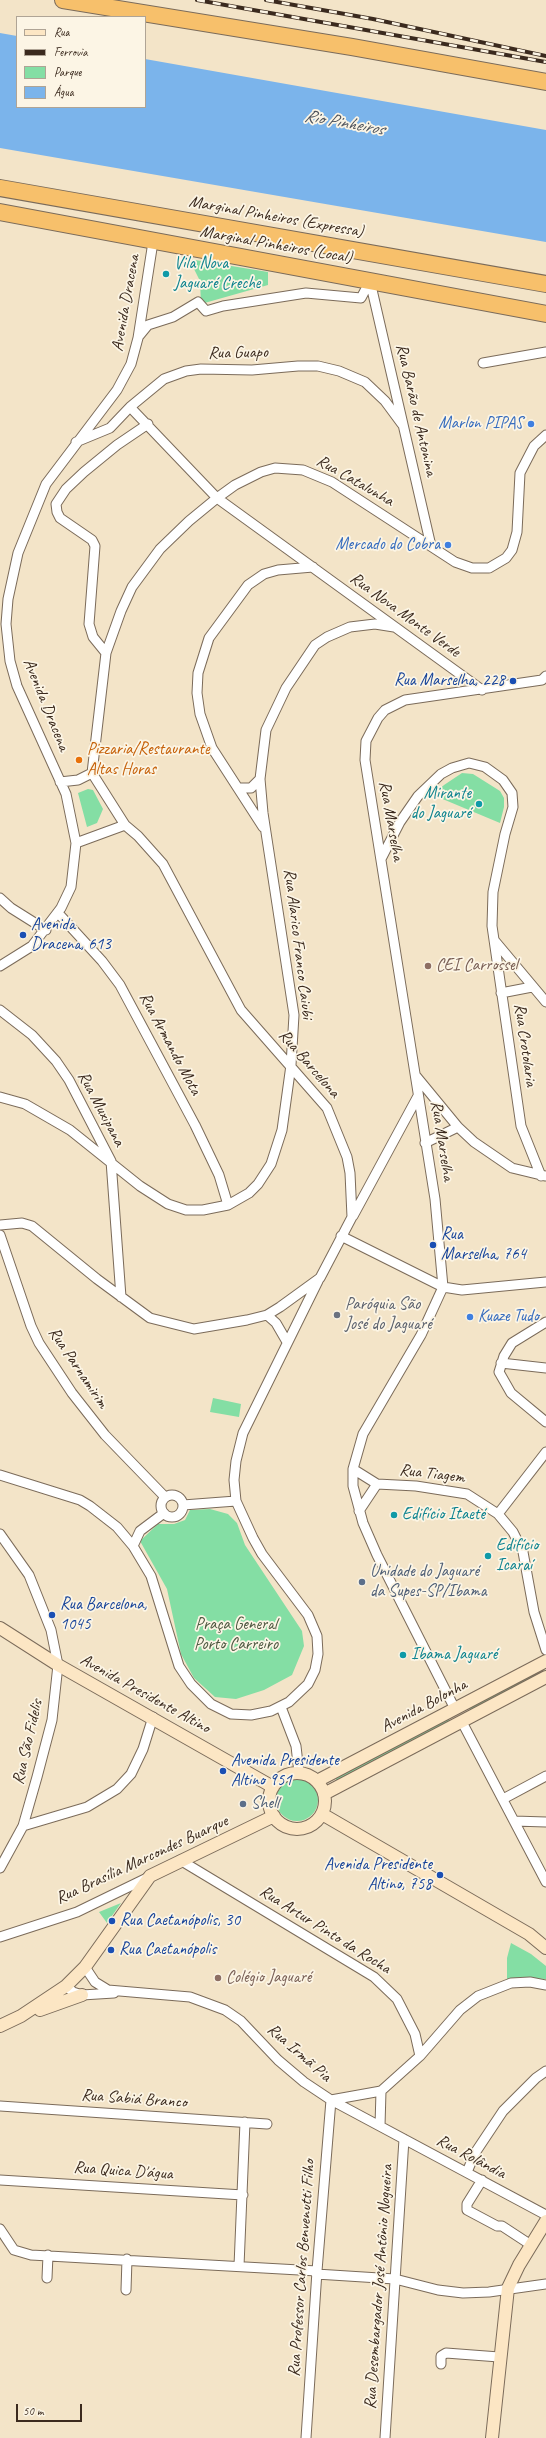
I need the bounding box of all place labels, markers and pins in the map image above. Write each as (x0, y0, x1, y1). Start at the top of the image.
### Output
place label: Vila Nova Jaguaré Creche (174, 254, 260, 294)
marker: Vila Nova Jaguaré Creche (161, 269, 171, 279)
place label: Marlon PIPAS (438, 414, 523, 434)
marker: Marlon PIPAS (526, 419, 536, 429)
place label: Mercado do Cobra (335, 535, 440, 555)
marker: Mercado do Cobra (443, 540, 453, 550)
place label: Rua Marselha, 228 (394, 671, 505, 691)
marker: Rua Marselha, 228 (508, 676, 518, 686)
place label: Pizzaria/Restaurante Altas Horas (87, 740, 209, 780)
marker: Pizzaria/Restaurante Altas Horas (74, 755, 84, 765)
place label: Mirante do Jaguaré (411, 784, 471, 824)
marker: Mirante do Jaguaré (474, 799, 484, 809)
place label: Avenida Dracena, 613 (31, 915, 111, 955)
marker: Avenida Dracena, 613 (18, 930, 28, 940)
place label: CEI Carrossel (436, 956, 517, 976)
marker: CEI Carrossel (423, 961, 433, 971)
place label: Rua Marselha, 764 (441, 1225, 526, 1265)
marker: Rua Marselha, 764 (428, 1240, 438, 1250)
place label: Paróquia São José do Jaguaré (345, 1295, 432, 1335)
place label: Kuaze Tudo (478, 1307, 539, 1327)
marker: Paróquia São José do Jaguaré (332, 1310, 342, 1320)
marker: Kuaze Tudo (465, 1312, 475, 1322)
place label: Edifício Itaeté (402, 1505, 485, 1525)
marker: Edifício Itaeté (389, 1510, 399, 1520)
place label: Edifício Icaraí (496, 1536, 538, 1576)
marker: Edifício Icaraí (483, 1551, 493, 1561)
place label: Unidade do Jaguaré da Supes-SP/Ibama (370, 1562, 486, 1602)
marker: Unidade do Jaguaré da Supes-SP/Ibama (357, 1577, 367, 1587)
place label: Rua Barcelona, 1045 (60, 1595, 147, 1635)
marker: Rua Barcelona, 1045 (47, 1610, 57, 1620)
place label: Ibama Jaguaré (411, 1645, 497, 1665)
marker: Ibama Jaguaré (398, 1650, 408, 1660)
place label: Avenida Presidente Altino 951 (231, 1751, 339, 1791)
marker: Avenida Presidente Altino 951 (218, 1766, 228, 1776)
place label: Shell (251, 1794, 279, 1814)
marker: Shell (238, 1799, 248, 1809)
place label: Avenida Presidente Altino, 758 (324, 1855, 432, 1895)
marker: Avenida Presidente Altino, 758 (435, 1870, 445, 1880)
place label: Rua Caetanópolis, 30 (120, 1911, 240, 1931)
marker: Rua Caetanópolis, 30 (107, 1916, 117, 1926)
place label: Rua Caetanópolis (119, 1940, 216, 1960)
marker: Rua Caetanópolis (106, 1945, 116, 1955)
place label: Colégio Jaguaré (226, 1968, 311, 1988)
marker: Colégio Jaguaré (213, 1973, 223, 1983)

